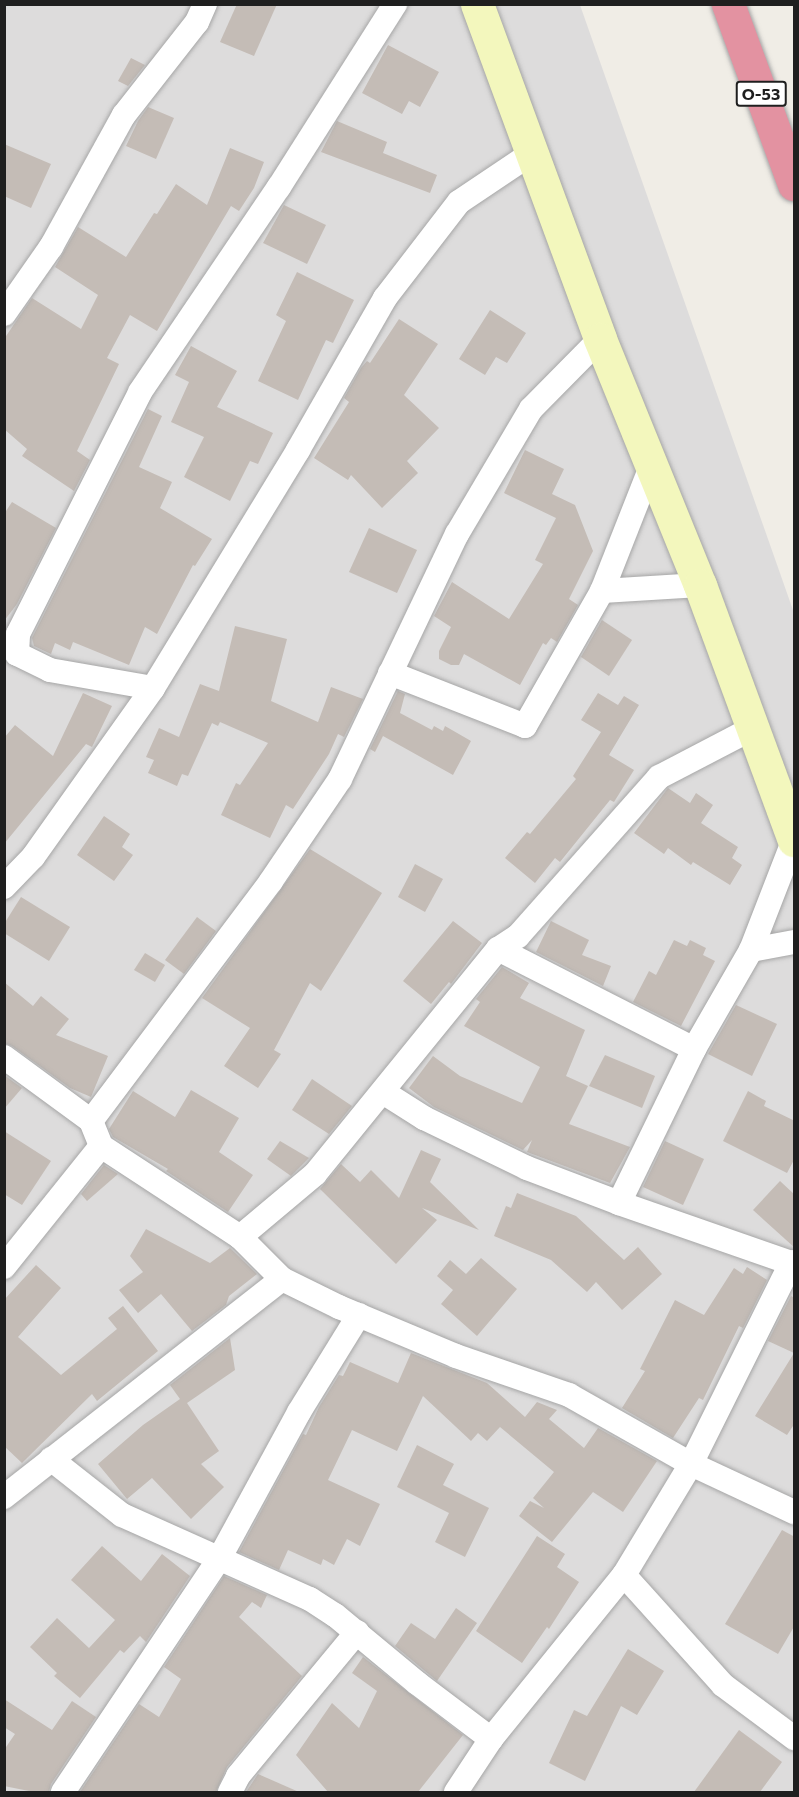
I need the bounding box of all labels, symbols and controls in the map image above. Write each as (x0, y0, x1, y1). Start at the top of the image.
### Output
road number: O-53 (736, 81, 786, 107)

